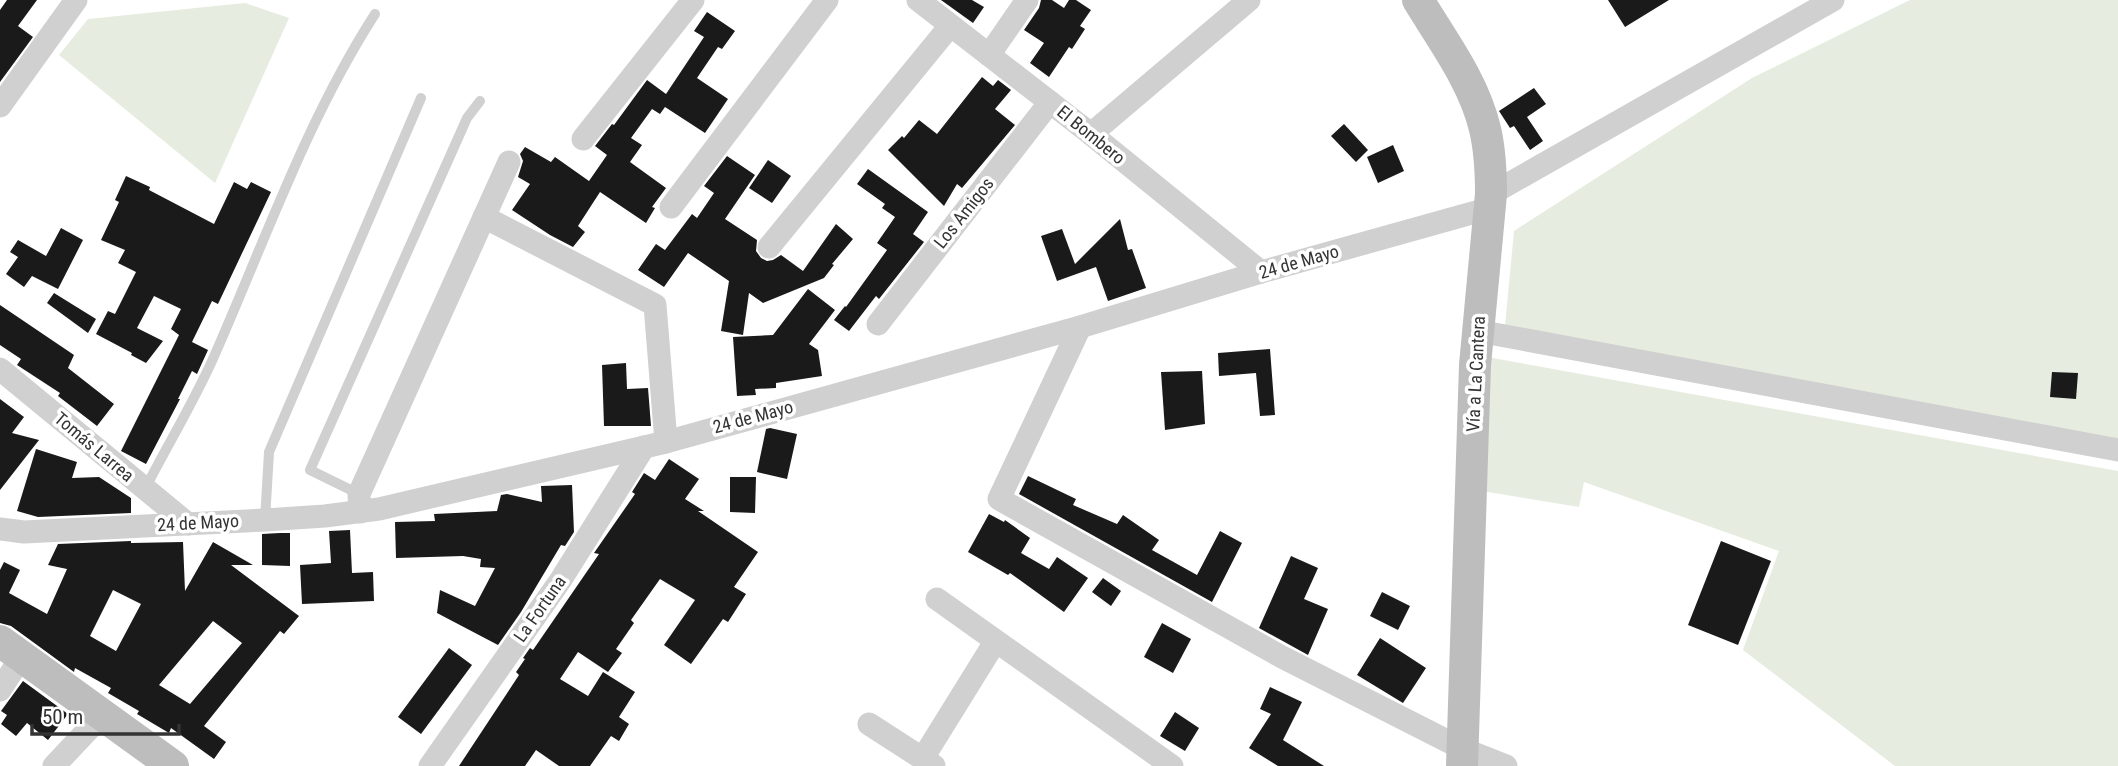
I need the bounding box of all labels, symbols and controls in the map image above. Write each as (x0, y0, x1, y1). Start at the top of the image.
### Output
street label: El Bombero (1053, 101, 1130, 168)
street label: Los Amigos (929, 173, 998, 252)
street label: 24 de Mayo (1257, 240, 1341, 283)
street label: Vía a La Cantera (1462, 315, 1489, 433)
street label: 24 de Mayo (711, 396, 795, 437)
street label: Tomás Larrea (50, 407, 138, 486)
street label: 24 de Mayo (157, 510, 239, 535)
street label: La Fortuna (509, 572, 570, 646)
scale bar (32, 692, 178, 736)
text: 50 m (42, 705, 83, 729)

